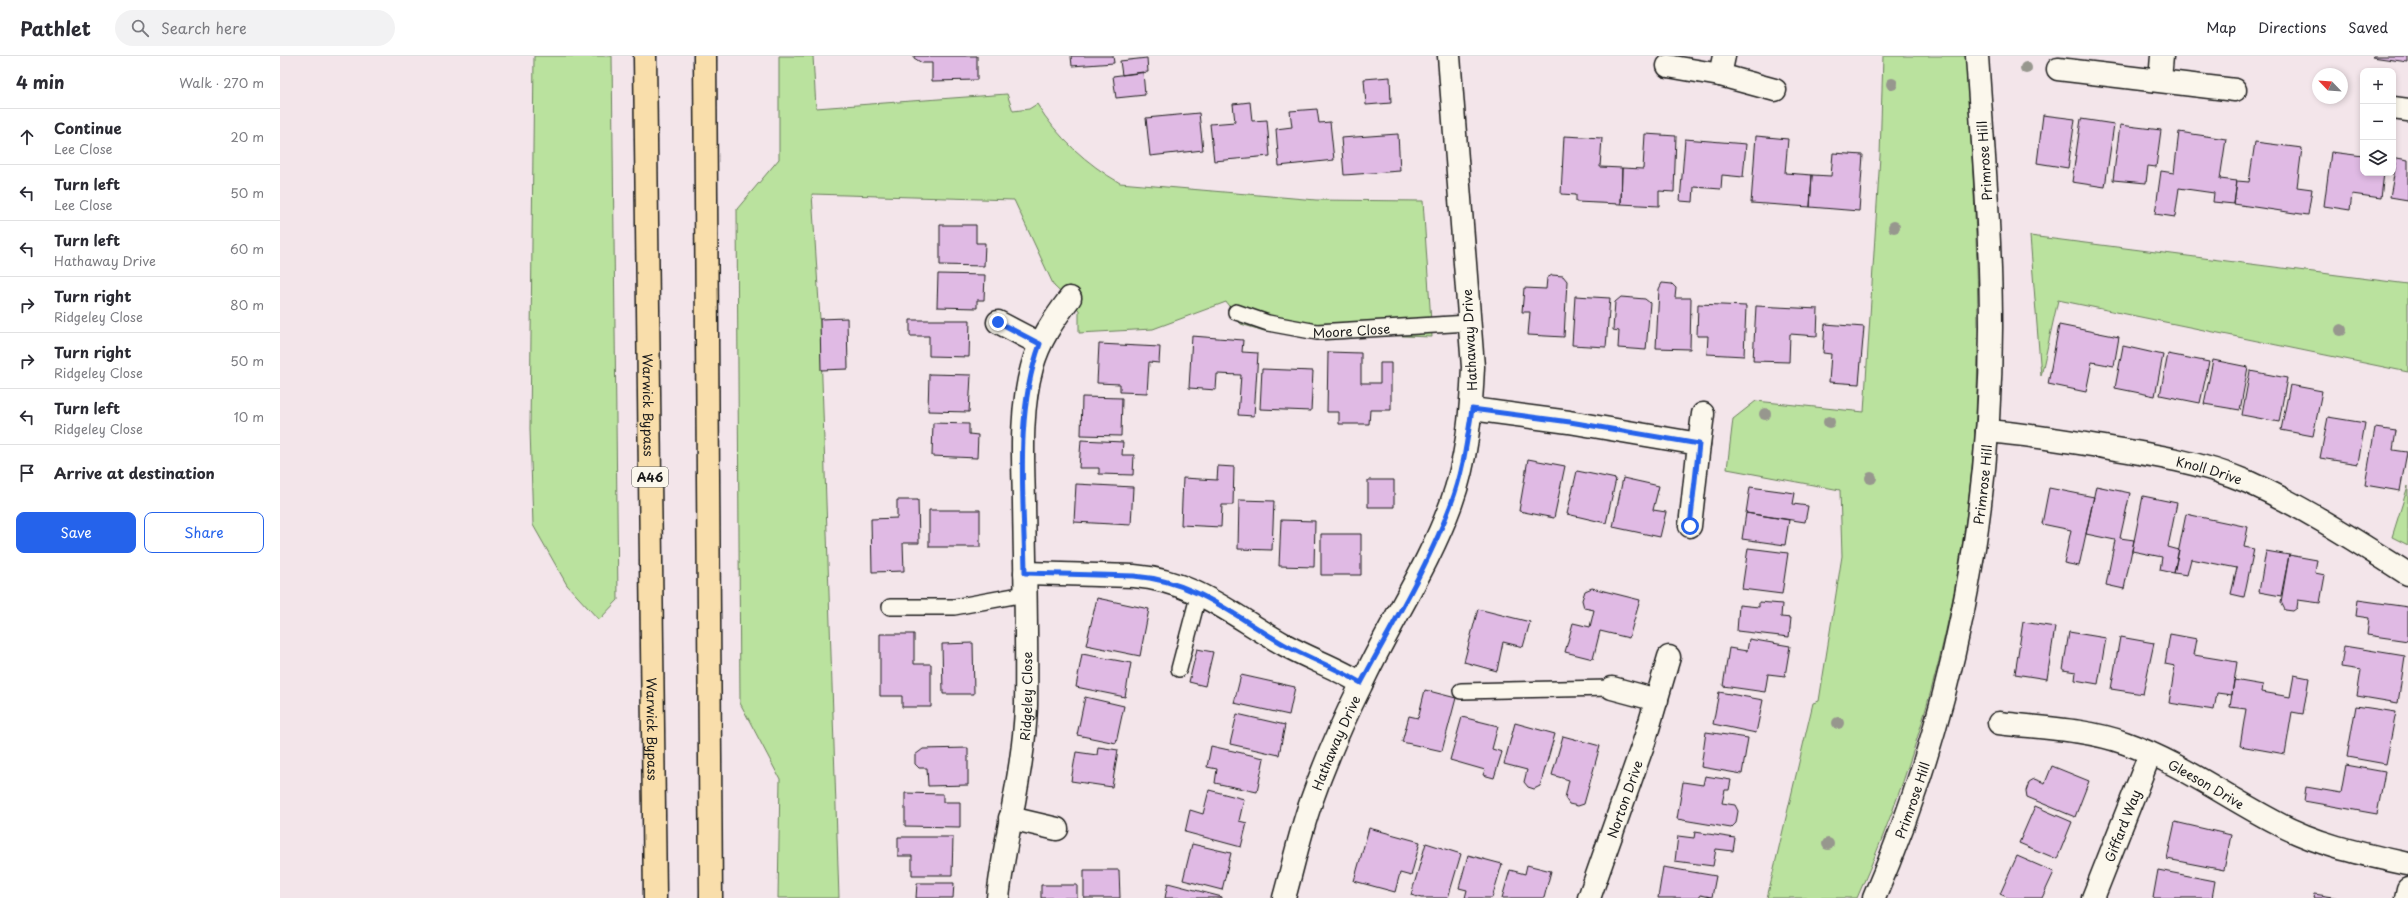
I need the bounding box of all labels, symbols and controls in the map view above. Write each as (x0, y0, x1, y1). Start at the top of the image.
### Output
search box (115, 10, 395, 46)
text: Pathlet (20, 14, 91, 42)
text: Search here (161, 16, 247, 39)
icon: search (129, 17, 151, 39)
text: Map (2206, 17, 2236, 38)
text: Directions (2258, 17, 2326, 38)
text: Saved (2348, 17, 2388, 38)
north arrow (2312, 68, 2348, 104)
map controls (2360, 68, 2396, 176)
button: + (2360, 68, 2396, 104)
text: 4 min (16, 69, 64, 95)
text: Walk · 270 m (179, 73, 264, 92)
button: − (2360, 104, 2396, 140)
text: Continue (54, 116, 122, 139)
street label: Primrose Hill (1972, 120, 1996, 202)
icon: ahead (16, 126, 38, 148)
text: 20 m (230, 127, 264, 146)
text: Lee Close (54, 139, 113, 158)
button: layers (2360, 140, 2396, 176)
text: Turn left (54, 172, 120, 195)
icon: left (16, 182, 38, 204)
text: 50 m (230, 183, 264, 202)
text: Lee Close (54, 195, 113, 214)
text: Turn left (54, 228, 120, 251)
icon: left (16, 238, 38, 260)
text: 60 m (230, 239, 264, 258)
text: Hathaway Drive (54, 251, 156, 270)
text: Turn right (54, 284, 131, 307)
street label: Hathaway Drive (1457, 289, 1481, 391)
icon: right (16, 294, 38, 316)
text: 80 m (230, 295, 264, 314)
text: Ridgeley Close (54, 307, 143, 326)
route end (989, 313, 1007, 331)
street label: Moore Close (1312, 318, 1391, 342)
text: Turn right (54, 340, 131, 363)
icon: right (16, 350, 38, 372)
text: 50 m (230, 351, 264, 370)
street label: Warwick Bypass (639, 353, 659, 457)
text: Ridgeley Close (54, 363, 143, 382)
text: Turn left (54, 396, 120, 419)
icon: left (16, 406, 38, 428)
text: 10 m (234, 407, 264, 426)
text: Ridgeley Close (54, 419, 143, 438)
street label: Primrose Hill (1968, 444, 1996, 526)
street label: Knoll Drive (2175, 451, 2245, 488)
text: Arrive at destination (54, 461, 215, 484)
icon: arrive (16, 462, 38, 484)
road number: A46 (632, 467, 668, 487)
button: Save (16, 512, 136, 553)
button: Share (144, 512, 264, 553)
route start (1681, 517, 1699, 535)
street label: Ridgeley Close (1014, 652, 1036, 742)
street label: Warwick Bypass (643, 677, 663, 781)
street label: Hathaway Drive (1307, 692, 1364, 793)
street label: Gleeson Drive (2165, 754, 2248, 813)
street label: Norton Drive (1601, 757, 1646, 840)
street label: Primrose Hill (1889, 759, 1934, 841)
street label: Giffard Way (2099, 786, 2145, 865)

